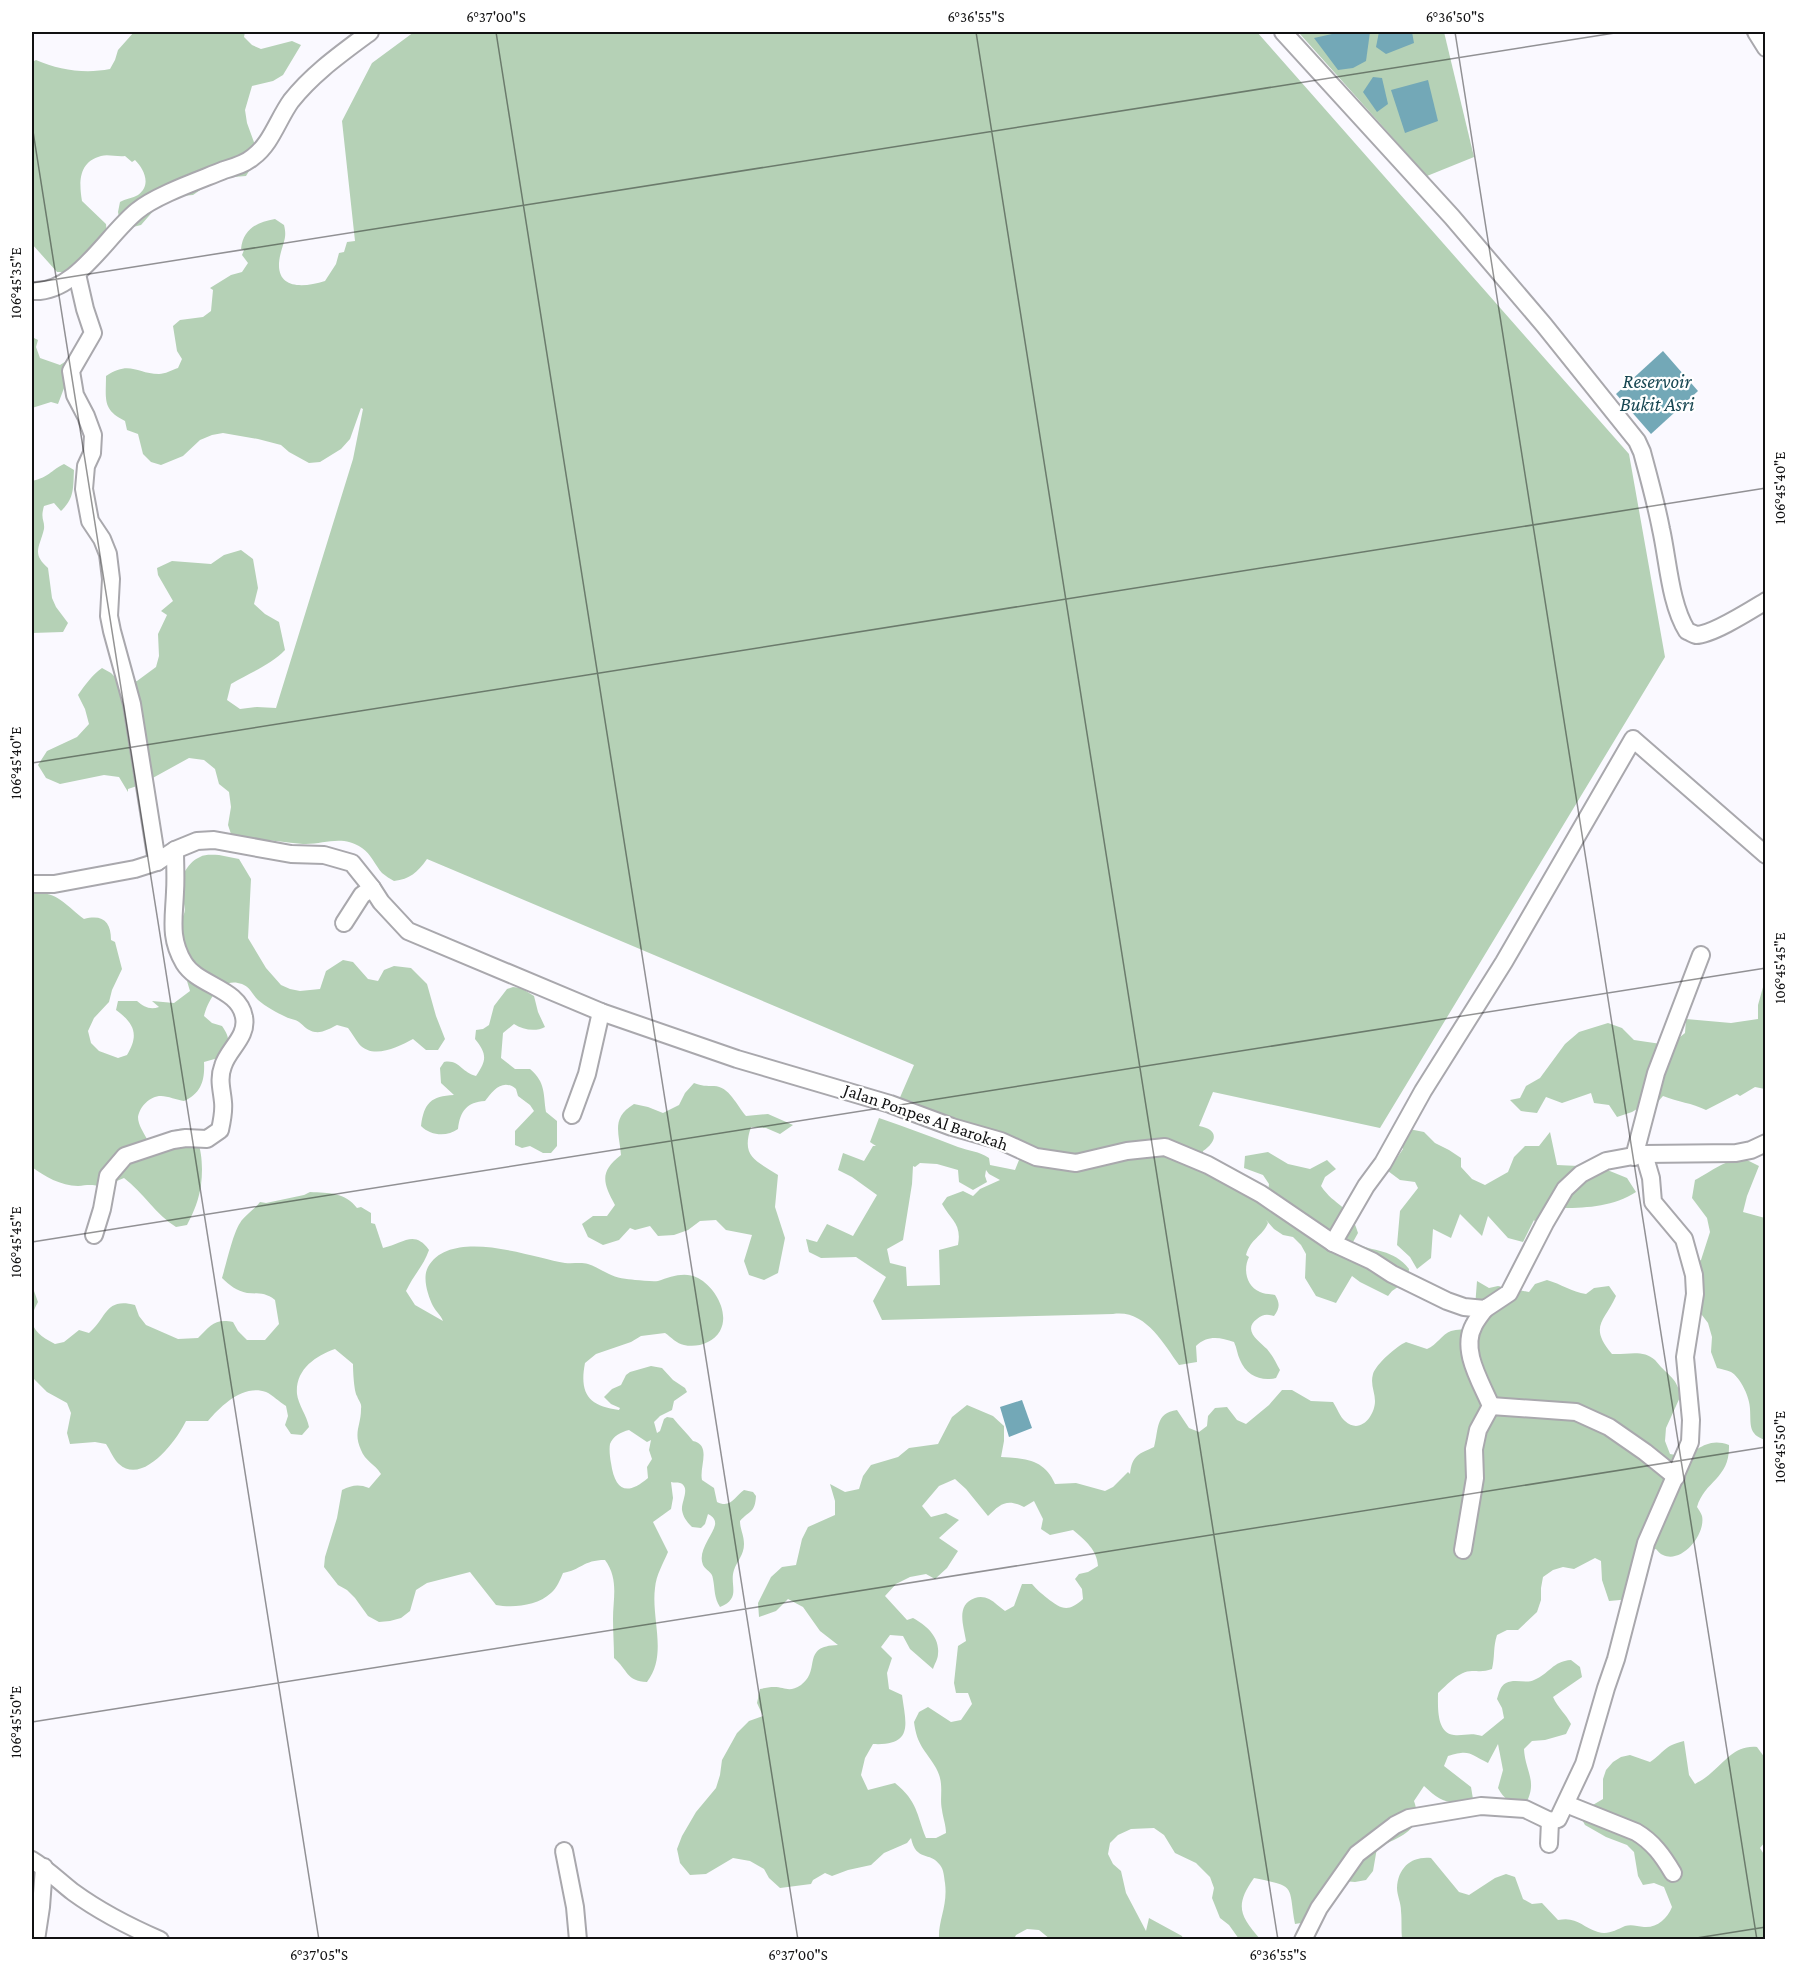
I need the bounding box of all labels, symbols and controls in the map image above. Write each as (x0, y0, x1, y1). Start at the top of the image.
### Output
text: 6°37'00"S (466, 9, 526, 25)
text: 6°36'55"S (948, 9, 1004, 25)
text: 6°36'50"S (1426, 9, 1484, 25)
text: 106°45'35"E (8, 247, 24, 319)
water label: Reservoir Bukit Asri (1620, 370, 1695, 415)
text: 106°45'40"E (1772, 452, 1788, 524)
text: 106°45'40"E (8, 727, 24, 799)
text: 106°45'45"E (1772, 932, 1788, 1004)
street label: Jalan Ponpes Al Barokah (839, 1079, 1011, 1155)
text: 106°45'45"E (8, 1206, 24, 1278)
text: 106°45'50"E (1772, 1411, 1788, 1483)
text: 106°45'50"E (8, 1686, 24, 1758)
text: 6°37'05"S (290, 1947, 348, 1963)
text: 6°37'00"S (768, 1947, 828, 1963)
text: 6°36'55"S (1250, 1947, 1306, 1963)

